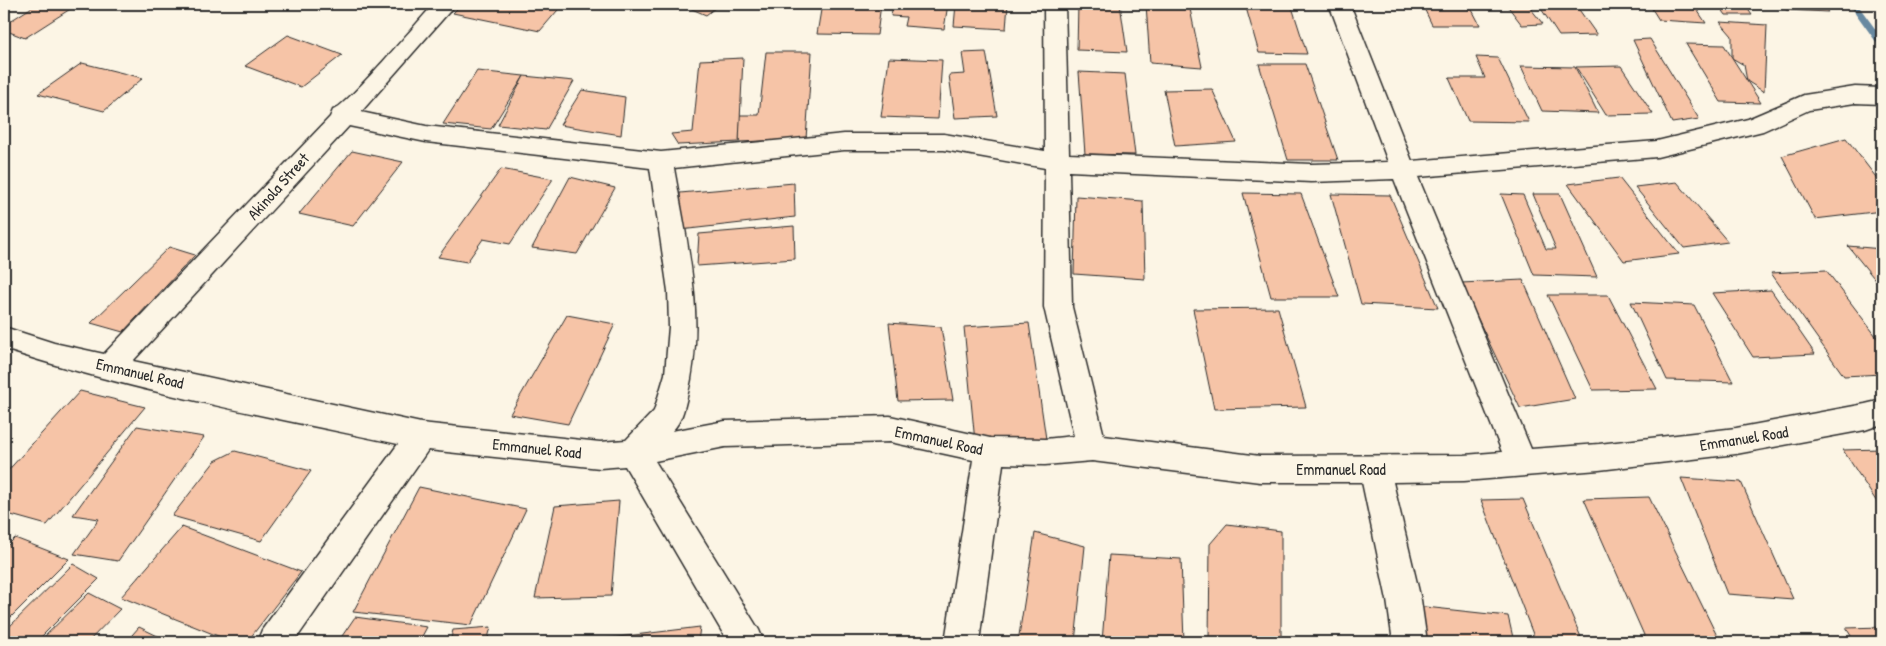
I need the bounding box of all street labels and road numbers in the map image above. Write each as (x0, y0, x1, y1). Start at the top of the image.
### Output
street label: Akinola Street (242, 147, 314, 224)
street label: Emmanuel Road (94, 352, 186, 394)
street label: Emmanuel Road (893, 420, 985, 460)
street label: Emmanuel Road (1698, 420, 1790, 456)
street label: Emmanuel Road (491, 432, 583, 464)
street label: Emmanuel Road (1296, 458, 1386, 480)

